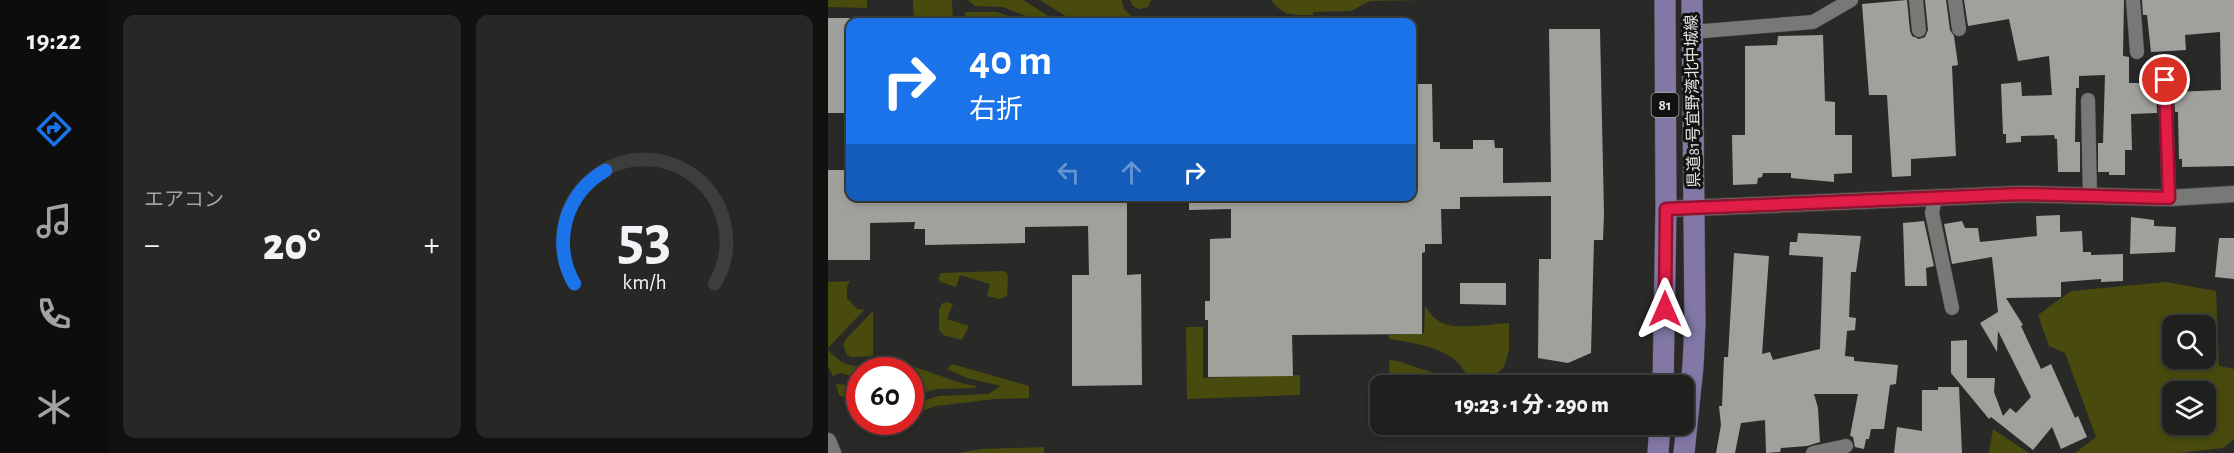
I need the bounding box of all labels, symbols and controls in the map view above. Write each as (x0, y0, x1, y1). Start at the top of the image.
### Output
street label: 県道81号宜野湾北中城線 (1682, 14, 1703, 188)
text: 19:22 (27, 27, 81, 54)
text: 40 m (969, 40, 1052, 82)
icon: right (870, 42, 948, 120)
pin (2139, 54, 2190, 105)
icon: arrive (2148, 63, 2181, 96)
road number: 81 (1652, 93, 1678, 117)
text: 右折 (969, 96, 1023, 123)
icon: directions (33, 108, 75, 150)
icon: left (1052, 156, 1085, 189)
icon: ahead (1115, 156, 1148, 189)
icon: right (1178, 156, 1211, 189)
text: エアコン (144, 190, 224, 210)
icon: music (33, 200, 75, 242)
text: 53 (617, 208, 671, 270)
text: 20° (263, 223, 321, 268)
text: − (144, 229, 160, 262)
text: + (424, 229, 439, 262)
text: km/h (622, 272, 666, 293)
position arrow (1633, 277, 1697, 341)
icon: phone (33, 293, 75, 335)
map controls (2162, 315, 2216, 435)
button: search (2162, 315, 2216, 369)
speed limit sign: 60 (846, 357, 924, 435)
button: layers (2162, 381, 2216, 435)
icon: climate (33, 386, 75, 428)
text: 19:23 · 1 分 · 290 m (1455, 394, 1609, 416)

